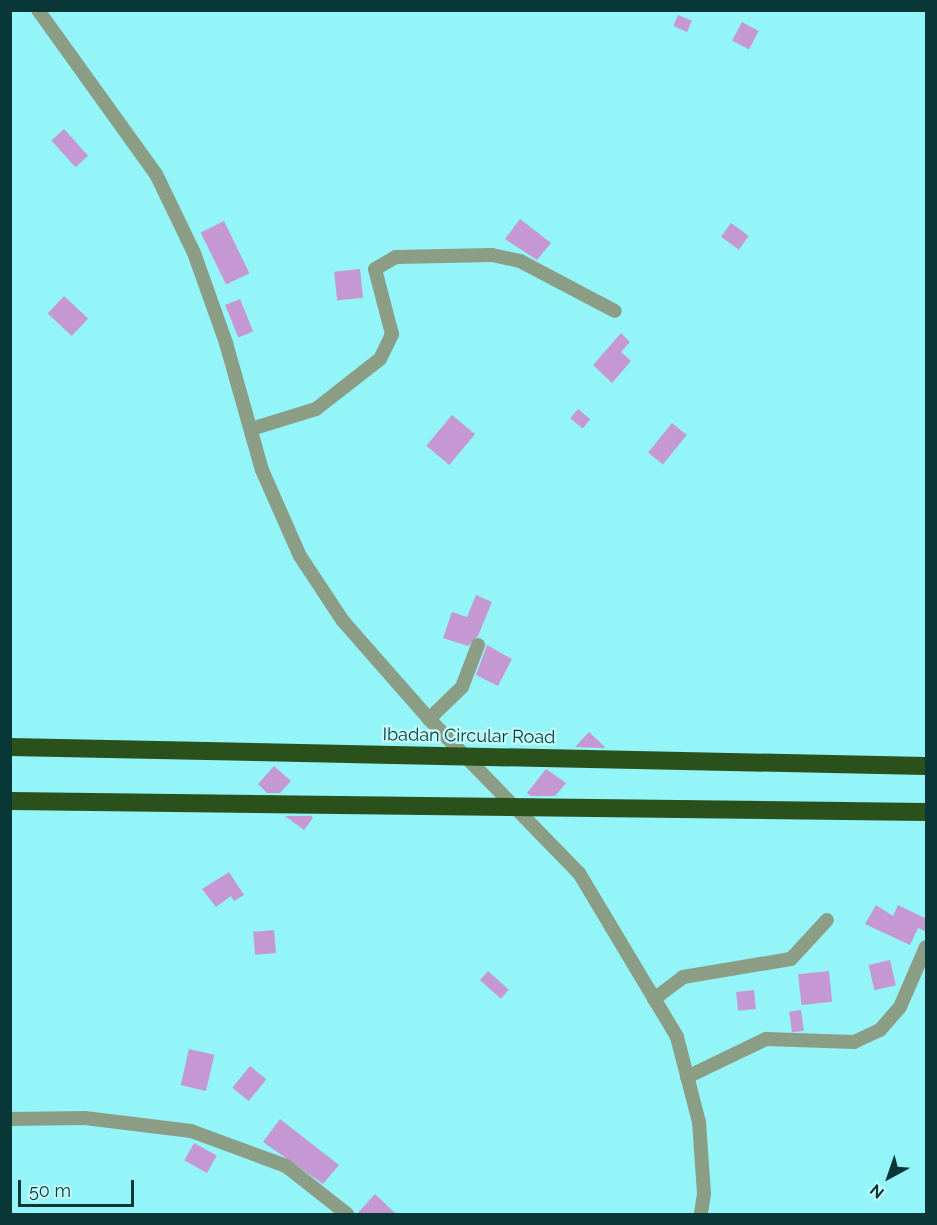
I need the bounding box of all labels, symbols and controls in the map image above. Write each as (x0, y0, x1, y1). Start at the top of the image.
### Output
street label: Ibadan Circular Road (382, 724, 556, 748)
north arrow (859, 1147, 919, 1207)
scale bar (21, 1168, 136, 1206)
text: 50 m (29, 1180, 71, 1201)
text: N (866, 1180, 888, 1202)

